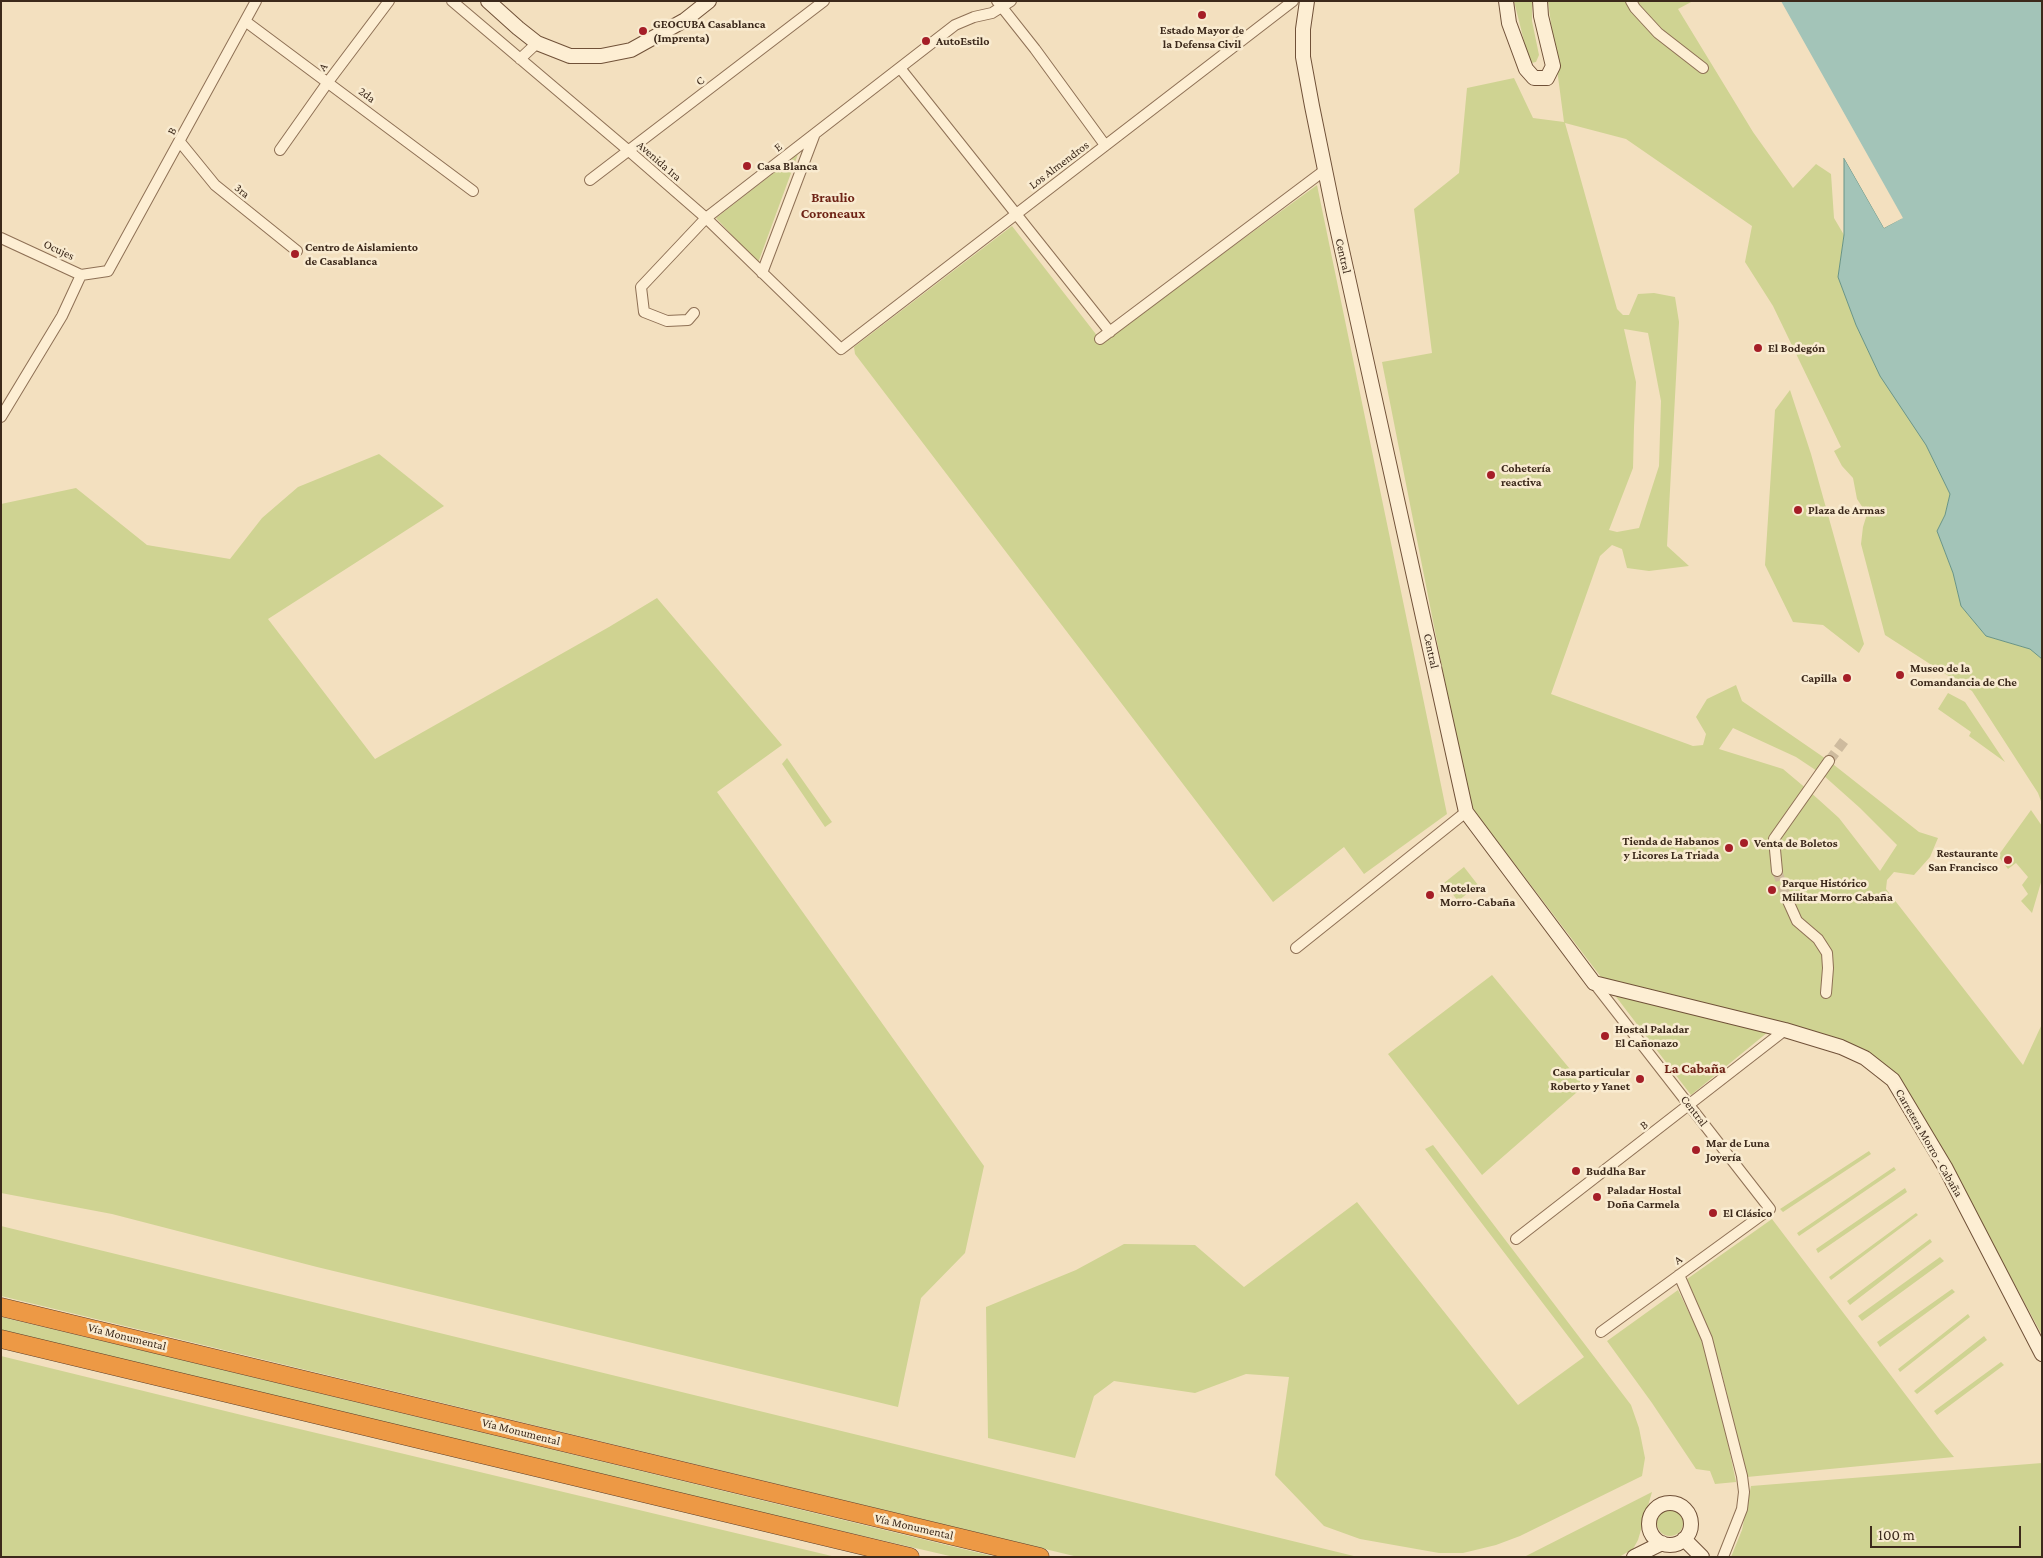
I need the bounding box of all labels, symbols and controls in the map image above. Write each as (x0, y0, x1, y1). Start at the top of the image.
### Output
marker: Estado Mayor de la Defensa Civil (1196, 9, 1208, 21)
place label: GEOCUBA Casablanca (Imprenta) (653, 17, 766, 45)
place label: Estado Mayor de la Defensa Civil (1160, 23, 1244, 51)
marker: GEOCUBA Casablanca (Imprenta) (637, 25, 649, 37)
place label: AutoEstilo (936, 34, 990, 48)
marker: AutoEstilo (920, 35, 932, 47)
street label: A (315, 60, 331, 74)
street label: C (693, 73, 707, 89)
street label: 2da (356, 84, 378, 106)
street label: B (164, 125, 180, 137)
street label: Avenida 1ra (634, 138, 684, 184)
street label: Los Almendros (1026, 138, 1092, 192)
street label: E (771, 139, 785, 155)
place label: Casa Blanca (757, 159, 818, 173)
marker: Casa Blanca (741, 160, 753, 172)
street label: 3ra (232, 181, 252, 201)
district label: Braulio Coroneaux (801, 190, 865, 222)
street label: Ocujes (41, 237, 77, 263)
street label: Central (1332, 237, 1354, 275)
place label: Centro de Aislamiento de Casablanca (305, 240, 418, 268)
marker: Centro de Aislamiento de Casablanca (289, 248, 301, 260)
place label: El Bodegón (1768, 341, 1825, 355)
marker: El Bodegón (1752, 342, 1764, 354)
place label: Cohetería reactiva (1501, 461, 1551, 489)
marker: Cohetería reactiva (1485, 469, 1497, 481)
place label: Plaza de Armas (1808, 503, 1885, 517)
marker: Plaza de Armas (1792, 504, 1804, 516)
street label: Central (1420, 632, 1442, 670)
place label: Museo de la Comandancia de Che (1910, 661, 2017, 689)
marker: Museo de la Comandancia de Che (1894, 669, 1906, 681)
place label: Capilla (1801, 671, 1837, 685)
marker: Capilla (1841, 672, 1853, 684)
place label: Tienda de Habanos y Licores La Triada (1622, 834, 1719, 862)
place label: Venta de Boletos (1754, 836, 1838, 850)
marker: Venta de Boletos (1738, 837, 1750, 849)
marker: Tienda de Habanos y Licores La Triada (1723, 842, 1735, 854)
place label: Restaurante San Francisco (1928, 846, 1998, 874)
marker: Restaurante San Francisco (2002, 854, 2014, 866)
place label: Parque Histórico Militar Morro Cabaña (1782, 876, 1893, 904)
place label: Motelera Morro-Cabaña (1440, 881, 1515, 909)
marker: Parque Histórico Militar Morro Cabaña (1766, 884, 1778, 896)
marker: Motelera Morro-Cabaña (1424, 889, 1436, 901)
place label: Hostal Paladar El Cañonazo (1615, 1022, 1689, 1050)
marker: Hostal Paladar El Cañonazo (1599, 1030, 1611, 1042)
district label: La Cabaña (1664, 1061, 1726, 1077)
place label: Casa particular Roberto y Yanet (1550, 1065, 1630, 1093)
marker: Casa particular Roberto y Yanet (1634, 1073, 1646, 1085)
street label: Carretera Morro - Cabaña (1892, 1086, 1966, 1200)
street label: Central (1677, 1093, 1711, 1129)
street label: B (1637, 1117, 1651, 1133)
place label: Mar de Luna Joyería (1706, 1136, 1770, 1164)
marker: Mar de Luna Joyería (1690, 1144, 1702, 1156)
place label: Buddha Bar (1586, 1164, 1646, 1178)
marker: Buddha Bar (1570, 1165, 1582, 1177)
place label: Paladar Hostal Doña Carmela (1607, 1183, 1681, 1211)
marker: Paladar Hostal Doña Carmela (1591, 1191, 1603, 1203)
place label: El Clásico (1723, 1206, 1772, 1220)
marker: El Clásico (1707, 1207, 1719, 1219)
street label: A (1671, 1252, 1685, 1268)
street label: Vía Monumental (86, 1320, 168, 1354)
street label: Vía Monumental (480, 1415, 562, 1449)
street label: Vía Monumental (873, 1511, 955, 1543)
scale bar (1873, 1516, 2024, 1548)
text: 100 m (1878, 1527, 1915, 1543)

